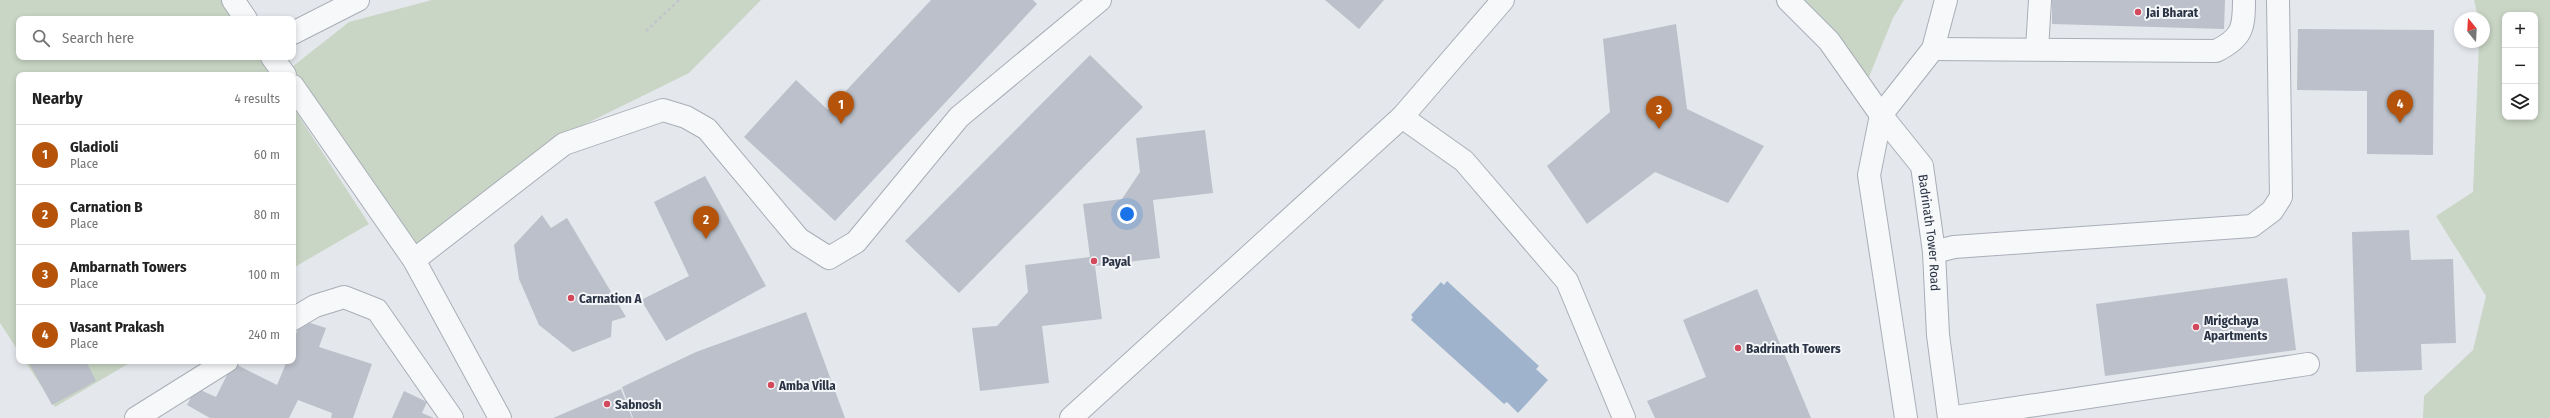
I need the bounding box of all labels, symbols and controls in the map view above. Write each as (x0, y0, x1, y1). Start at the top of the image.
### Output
place label: Jai Bharat (2145, 5, 2199, 20)
marker: Jai Bharat (2133, 7, 2143, 17)
north arrow (2454, 12, 2490, 48)
map controls (2502, 12, 2538, 120)
button: + (2502, 12, 2538, 48)
search box (16, 16, 296, 60)
icon: search (30, 27, 52, 49)
text: Search here (62, 29, 134, 47)
button: − (2502, 48, 2538, 84)
button: layers (2502, 84, 2538, 120)
text: Nearby (32, 88, 83, 109)
pin: 4 (2387, 90, 2413, 123)
text: 4 results (234, 91, 280, 106)
pin: 1 (828, 91, 854, 124)
pin: 3 (1646, 96, 1672, 129)
text: Gladioli (70, 138, 118, 156)
text: 1 (42, 147, 48, 162)
text: 60 m (254, 147, 280, 162)
text: Place (70, 156, 98, 171)
street label: Badrinath Tower Road (1916, 173, 1943, 291)
text: Carnation B (70, 198, 143, 216)
your location (1117, 204, 1137, 224)
pin: 2 (693, 206, 719, 239)
text: 2 (42, 207, 48, 222)
text: 80 m (254, 207, 280, 222)
text: Place (70, 216, 98, 231)
place label: Payal (1102, 254, 1131, 269)
marker: Payal (1089, 256, 1099, 266)
text: Ambarnath Towers (70, 258, 187, 276)
text: 3 (42, 267, 48, 282)
text: 100 m (248, 267, 280, 282)
text: Place (70, 276, 98, 291)
place label: Carnation A (579, 291, 643, 306)
marker: Carnation A (566, 293, 576, 303)
place label: Mrigchaya Apartments (2203, 313, 2268, 343)
text: Vasant Prakash (70, 318, 164, 336)
marker: Mrigchaya Apartments (2191, 322, 2201, 332)
text: 4 (42, 327, 48, 342)
text: 240 m (248, 327, 280, 342)
text: Place (70, 336, 98, 351)
place label: Badrinath Towers (1746, 341, 1841, 356)
marker: Badrinath Towers (1733, 343, 1743, 353)
place label: Amba Villa (778, 378, 836, 393)
marker: Amba Villa (766, 380, 776, 390)
place label: Sabnosh (615, 397, 662, 412)
marker: Sabnosh (602, 399, 612, 409)

